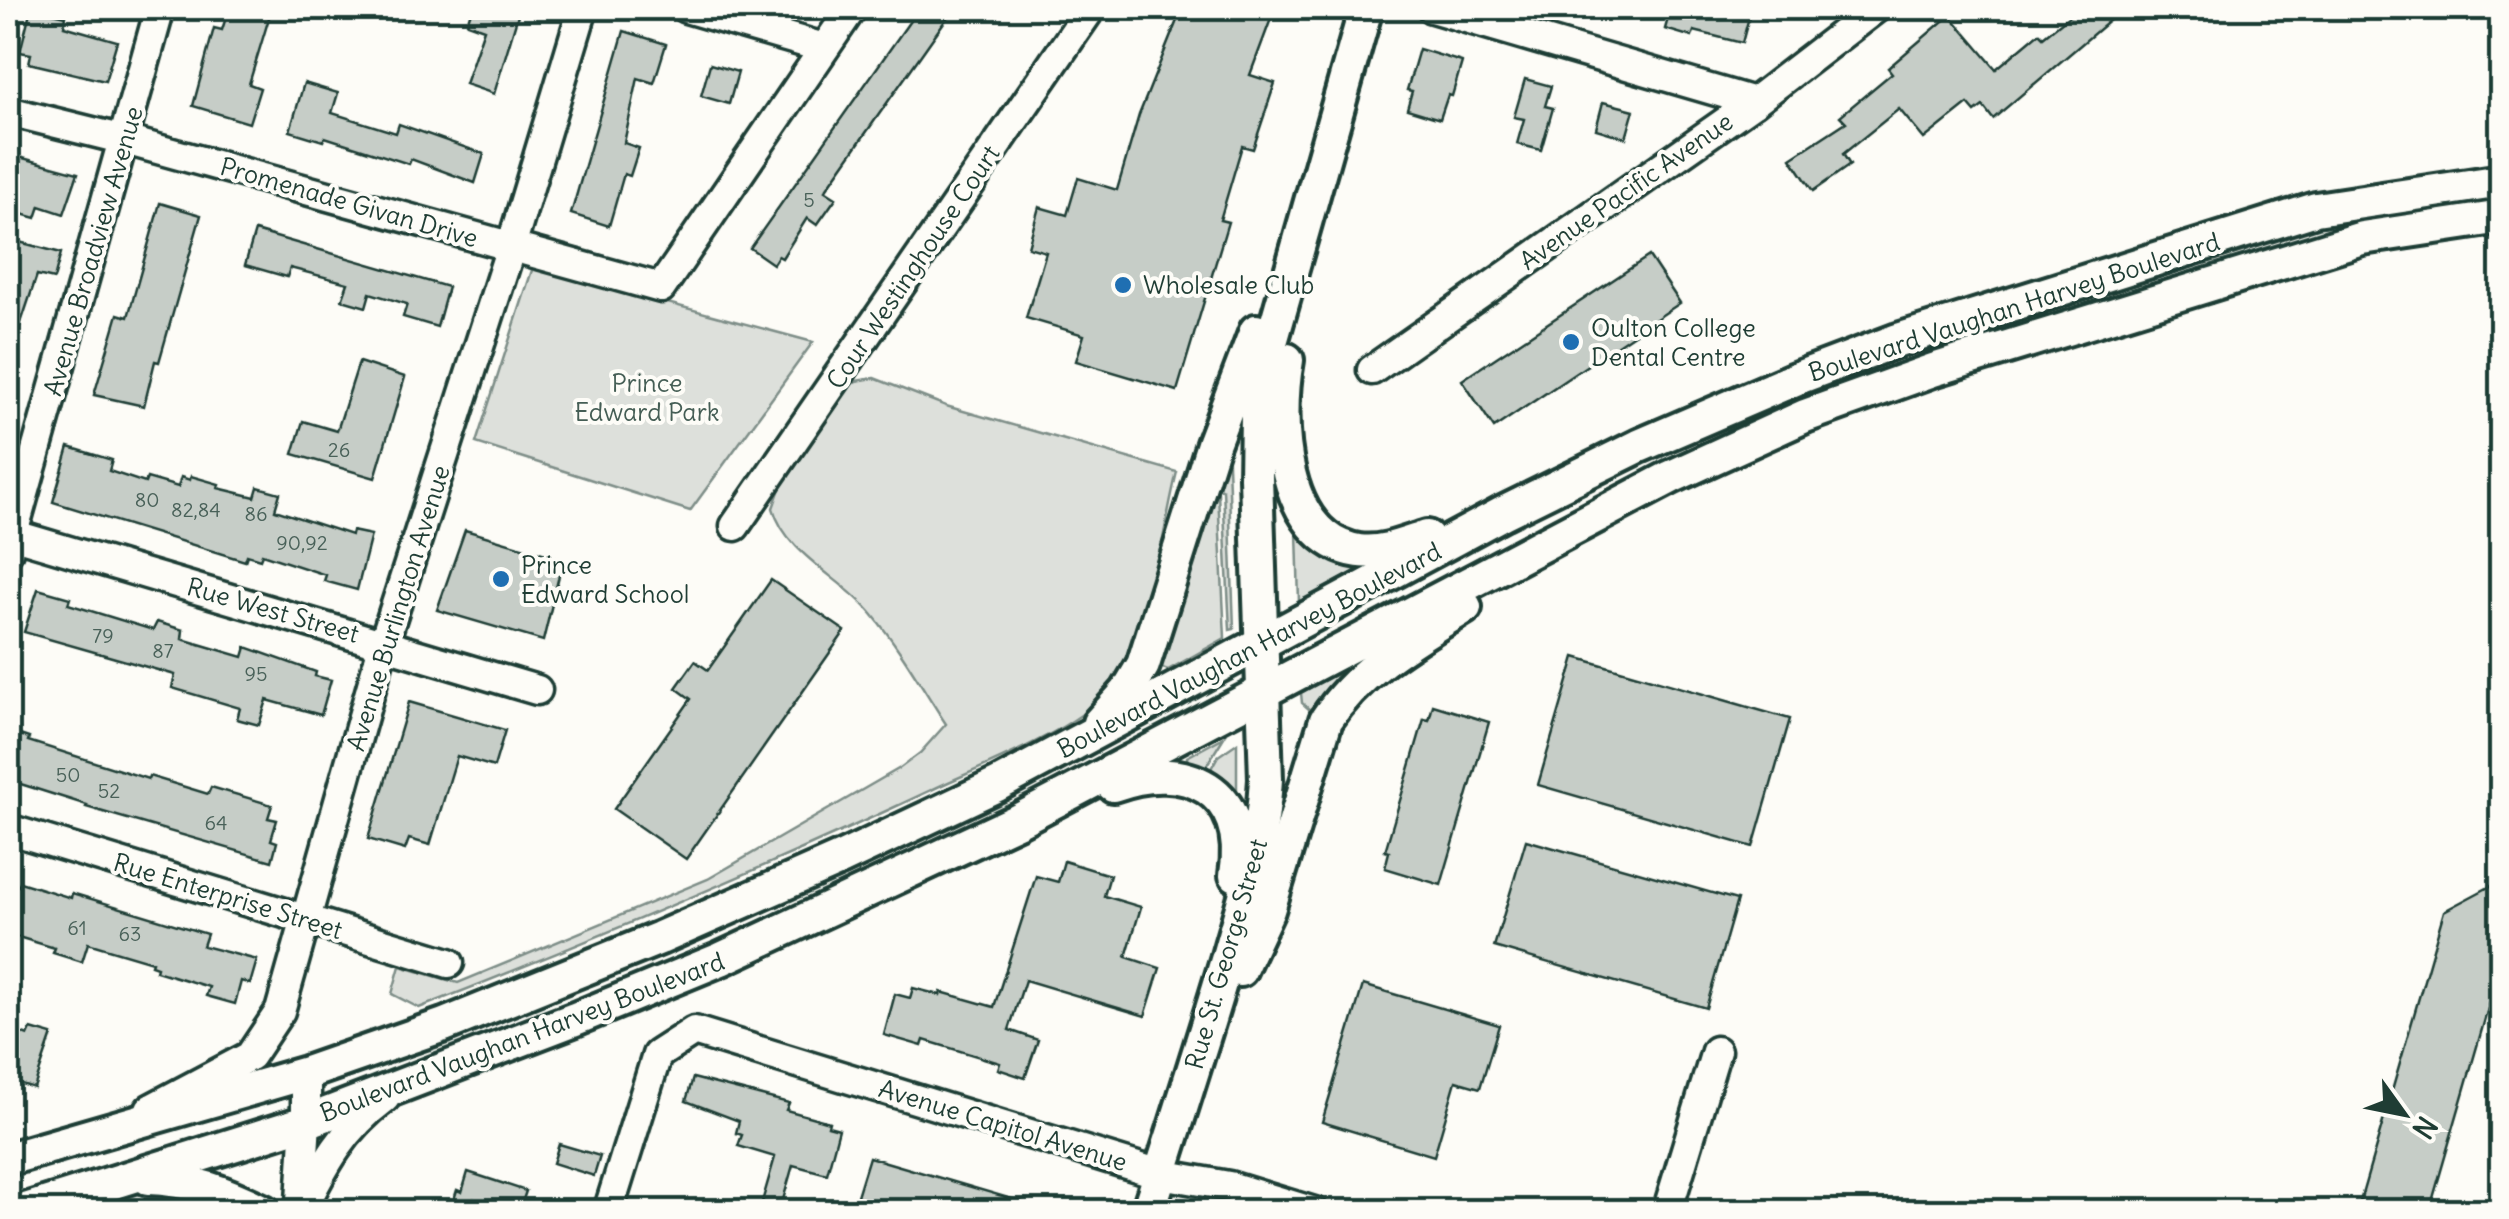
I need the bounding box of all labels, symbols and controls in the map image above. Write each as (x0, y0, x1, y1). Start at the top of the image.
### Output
street label: Avenue Broadview Avenue (36, 103, 150, 399)
street label: Avenue Pacific Avenue (1513, 105, 1739, 277)
street label: Cour Westinghouse Court (819, 139, 1007, 395)
street label: Promenade Givan Drive (216, 150, 482, 254)
house number: 5 (803, 187, 815, 212)
street label: Boulevard Vaughan Harvey Boulevard (1804, 225, 2224, 389)
place label: Wholesale Club (1143, 269, 1314, 301)
marker: Wholesale Club (1112, 274, 1134, 296)
place label: Oulton College Dental Centre (1591, 312, 1756, 373)
marker: Oulton College Dental Centre (1560, 331, 1582, 353)
park label: Prince Edward Park (574, 367, 720, 428)
house number: 26 (328, 437, 350, 462)
street label: Avenue Burlington Avenue (339, 461, 457, 755)
house number: 80 (135, 487, 159, 512)
house number: 82,84 (171, 497, 221, 522)
house number: 86 (244, 501, 268, 526)
house number: 90,92 (276, 530, 328, 555)
street label: Boulevard Vaughan Harvey Boulevard (1051, 535, 1447, 765)
place label: Prince Edward School (521, 549, 689, 610)
marker: Prince Edward School (490, 568, 512, 590)
street label: Rue West Street (183, 570, 363, 650)
house number: 79 (92, 623, 114, 648)
house number: 87 (152, 638, 174, 663)
house number: 95 (245, 661, 268, 686)
house number: 50 (56, 762, 80, 787)
house number: 52 (98, 778, 120, 803)
house number: 64 (204, 810, 228, 835)
street label: Rue St. George Street (1178, 835, 1274, 1073)
street label: Rue Enterprise Street (110, 846, 346, 946)
house number: 61 (67, 915, 87, 940)
house number: 63 (119, 921, 141, 946)
street label: Boulevard Vaughan Harvey Boulevard (315, 945, 729, 1129)
north arrow (2354, 1064, 2454, 1164)
street label: Avenue Capitol Avenue (875, 1072, 1131, 1178)
text: N (2405, 1110, 2445, 1146)

